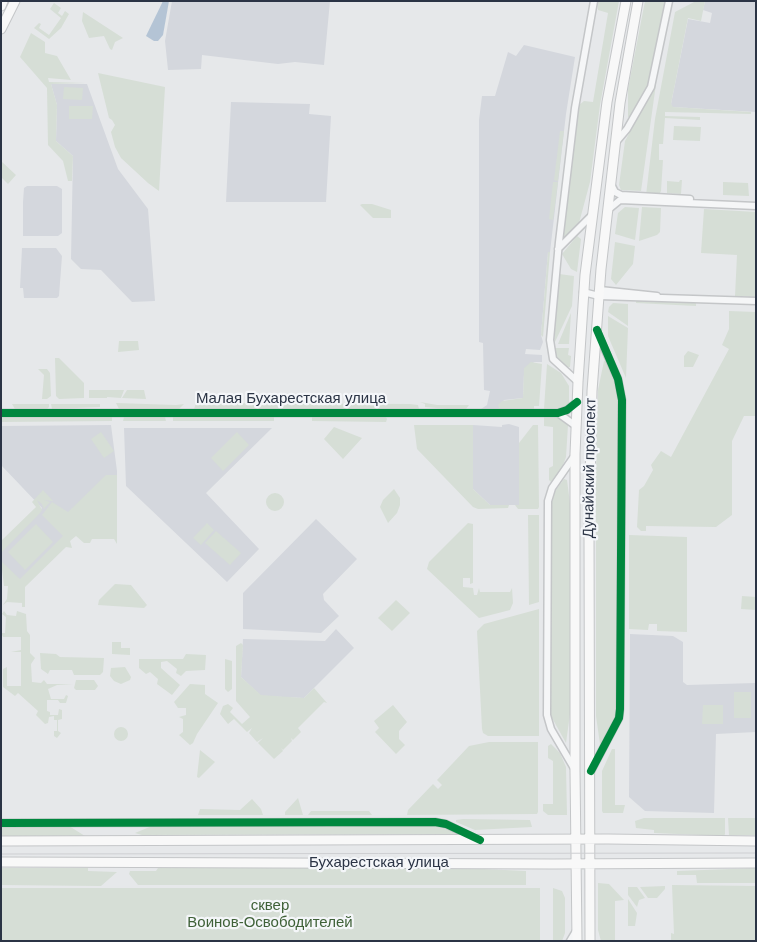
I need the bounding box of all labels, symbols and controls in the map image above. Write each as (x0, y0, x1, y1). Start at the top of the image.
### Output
street label: Малая Бухарестская улица (196, 390, 386, 408)
street label: Дунайский проспект (580, 398, 600, 538)
street label: Бухарестская улица (309, 854, 449, 872)
park label: сквер Воинов-Освободителей (187, 897, 353, 932)

